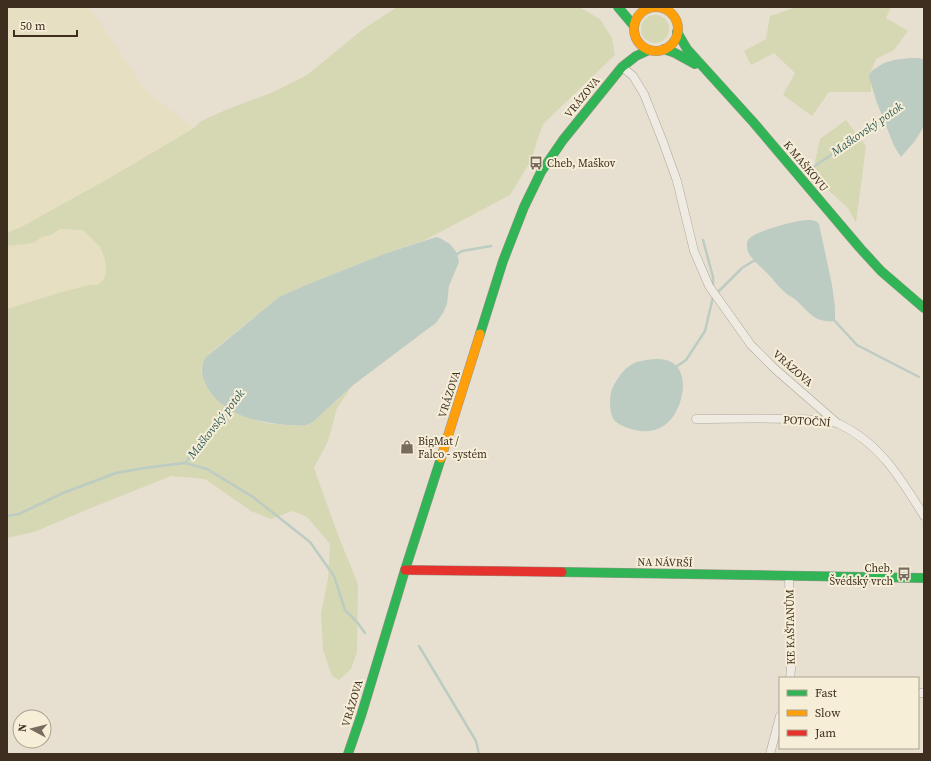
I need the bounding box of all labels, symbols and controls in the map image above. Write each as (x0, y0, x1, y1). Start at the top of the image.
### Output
scale bar (14, 12, 77, 38)
text: 50 m (20, 18, 46, 34)
street label: VRÁZOVA (561, 73, 604, 121)
water label: Maškovský potok (827, 98, 906, 160)
street label: K MAŠKOVU (780, 138, 831, 195)
bus stop icon: Cheb, Maškov (528, 155, 544, 171)
place label: Cheb, Maškov (547, 156, 616, 171)
street label: VRÁZOVA (769, 347, 816, 390)
street label: VRÁZOVA (435, 368, 464, 420)
water label: Maškovský potok (183, 386, 248, 463)
street label: POTOČNÍ (783, 412, 831, 431)
place label: BigMat / Falco - systém (418, 434, 487, 462)
shop icon: BigMat / Falco - systém (399, 439, 415, 455)
street label: NA NÁVRŠÍ (637, 555, 693, 570)
place label: Cheb, Švédský vrch (830, 561, 893, 589)
bus stop icon: Cheb, Švédský vrch (896, 566, 912, 582)
street label: KE KAŠTANŮM (781, 589, 799, 665)
street label: VRÁZOVA (338, 677, 367, 729)
legend (779, 677, 919, 749)
text: Fast (815, 685, 837, 701)
text: Slow (815, 705, 841, 721)
north arrow (12, 709, 52, 749)
text: N (15, 723, 31, 733)
text: Jam (814, 725, 836, 741)

